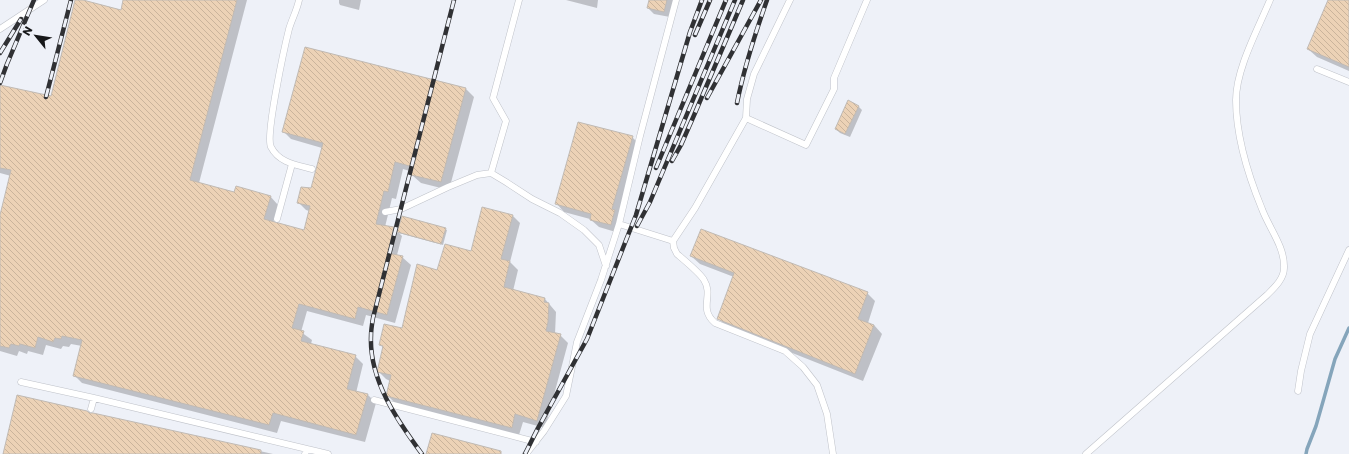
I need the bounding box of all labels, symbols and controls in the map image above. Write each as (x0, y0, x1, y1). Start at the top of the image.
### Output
north arrow (16, 16, 56, 56)
text: N (18, 23, 36, 39)

